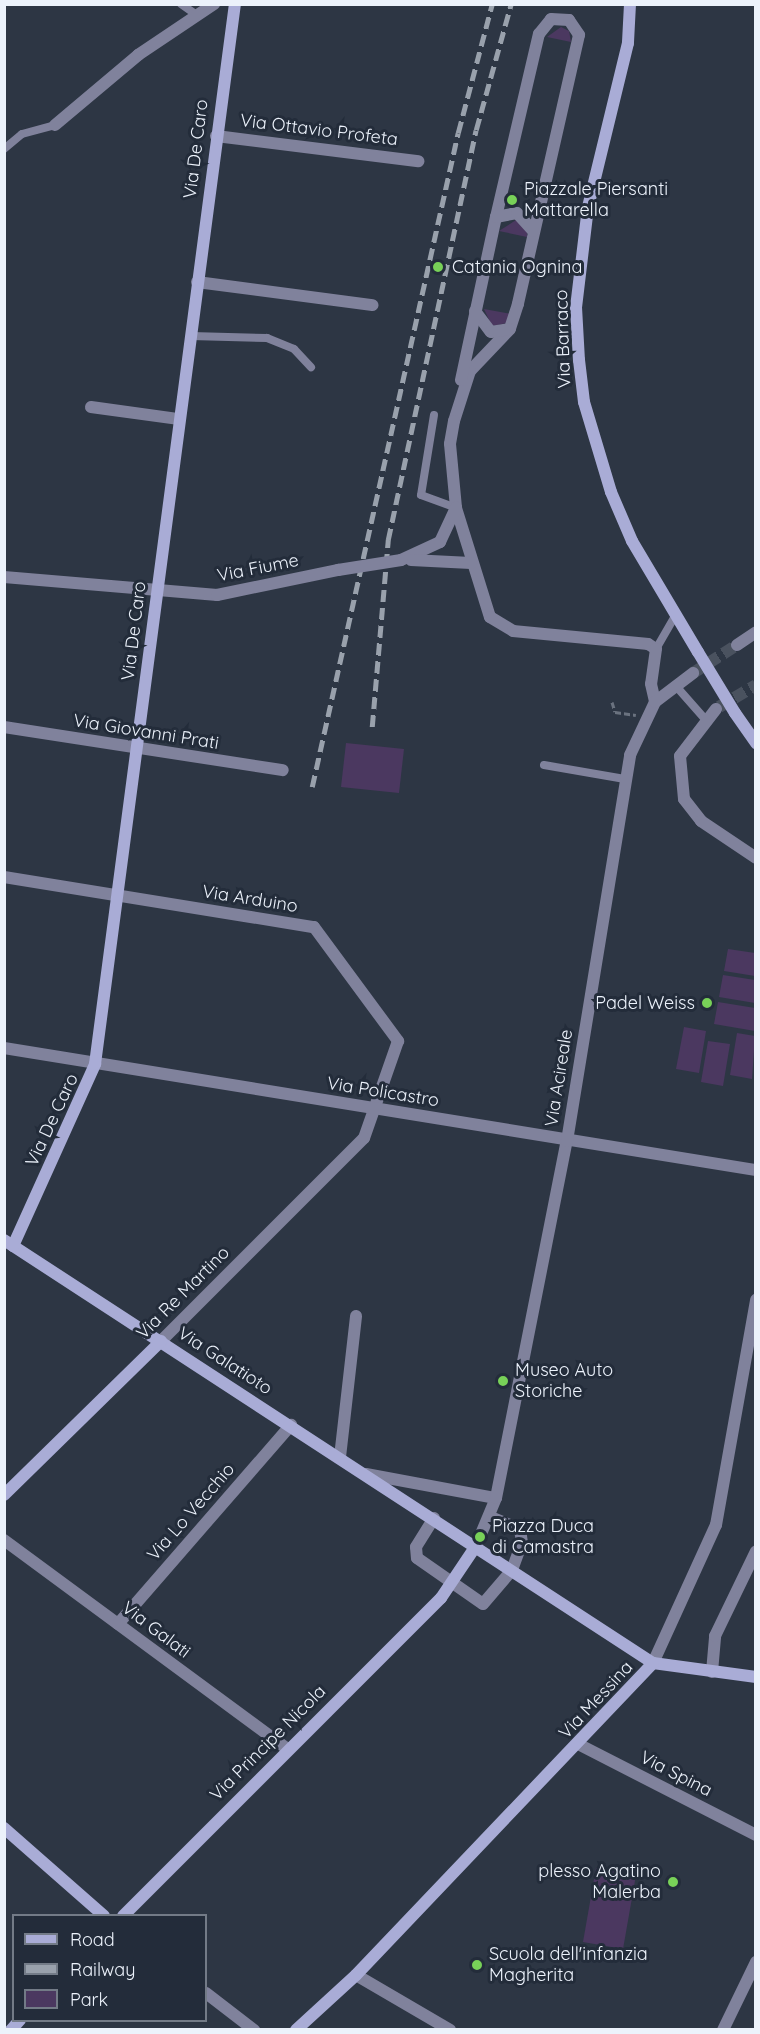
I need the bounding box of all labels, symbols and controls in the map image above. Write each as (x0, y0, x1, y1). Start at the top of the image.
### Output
street label: Via De Caro (179, 98, 213, 200)
street label: Via Ottavio Profeta (239, 110, 399, 150)
place label: Piazzale Piersanti Mattarella (524, 179, 668, 222)
marker: Piazzale Piersanti Mattarella (505, 193, 519, 207)
place label: Catania Ognina (452, 256, 582, 278)
marker: Catania Ognina (429, 258, 447, 276)
street label: Via Barraco (550, 289, 576, 389)
street label: Via Fiume (215, 550, 301, 586)
street label: Via De Caro (117, 580, 151, 682)
street label: Via Giovanni Prati (72, 710, 220, 754)
street label: Via Arduino (201, 881, 299, 917)
place label: Padel Weiss (595, 992, 695, 1014)
marker: Padel Weiss (700, 996, 714, 1010)
street label: Via Acireale (541, 1028, 577, 1128)
street label: Via De Caro (21, 1070, 83, 1170)
street label: Via Policastro (325, 1072, 441, 1112)
street label: Via Re Martino (132, 1242, 234, 1344)
street label: Via Galatioto (174, 1323, 276, 1399)
place label: Museo Auto Storiche (515, 1360, 613, 1402)
marker: Museo Auto Storiche (496, 1374, 510, 1388)
street label: Via Lo Vecchio (143, 1459, 239, 1565)
place label: Piazza Duca di Camastra (492, 1516, 594, 1558)
marker: Piazza Duca di Camastra (473, 1530, 487, 1544)
street label: Via Galati (117, 1597, 195, 1663)
street label: Via Messina (554, 1657, 638, 1743)
street label: Via Principe Nicola (206, 1681, 330, 1805)
street label: Via Spina (636, 1747, 716, 1801)
place label: plesso Agatino Malerba (538, 1861, 661, 1904)
marker: plesso Agatino Malerba (666, 1875, 680, 1889)
legend (12, 1914, 207, 2022)
text: Road (70, 1928, 115, 1951)
place label: Scuola dell'infanzia Magherita (489, 1944, 648, 1986)
text: Railway (70, 1958, 136, 1981)
marker: Scuola dell'infanzia Magherita (470, 1958, 484, 1972)
text: Park (70, 1988, 108, 2011)

